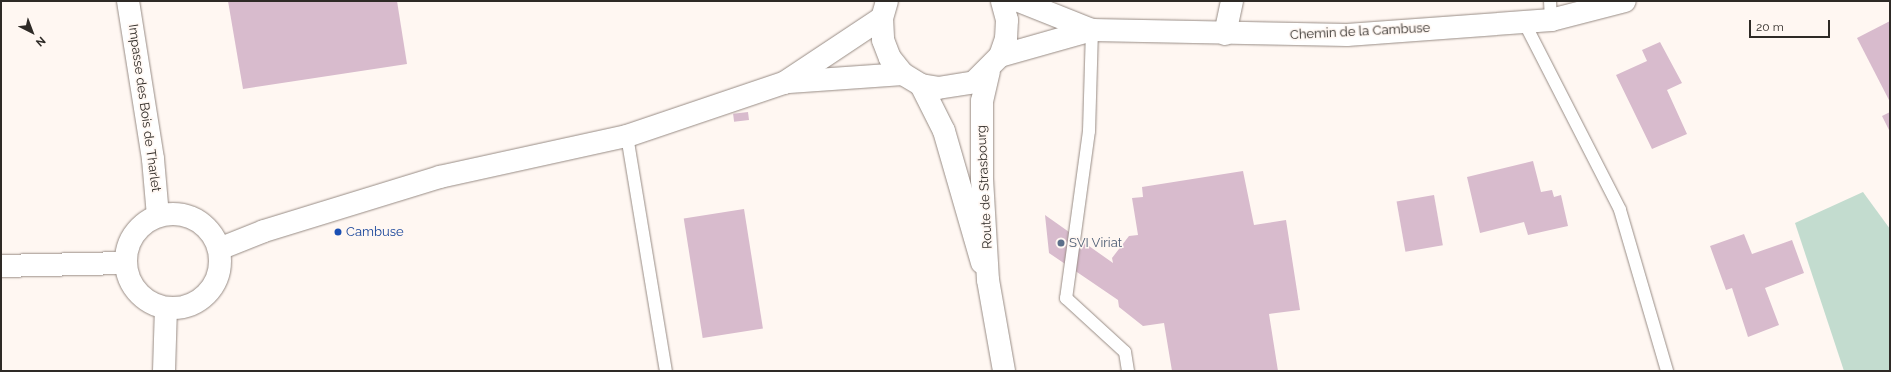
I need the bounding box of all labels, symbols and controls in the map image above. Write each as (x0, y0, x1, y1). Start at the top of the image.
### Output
north arrow (12, 12, 52, 52)
scale bar (1751, 12, 1832, 38)
text: 20 m (1756, 20, 1784, 34)
street label: Chemin de la Cambuse (1290, 21, 1430, 43)
street label: Impasse des Bois de Tharlet (124, 23, 164, 193)
text: N (33, 34, 48, 49)
street label: Route de Strasbourg (974, 125, 996, 249)
place label: Cambuse (346, 224, 404, 240)
marker: Cambuse (333, 227, 343, 237)
place label: SVI Viriat (1069, 235, 1122, 251)
marker: SVI Viriat (1056, 238, 1066, 248)

